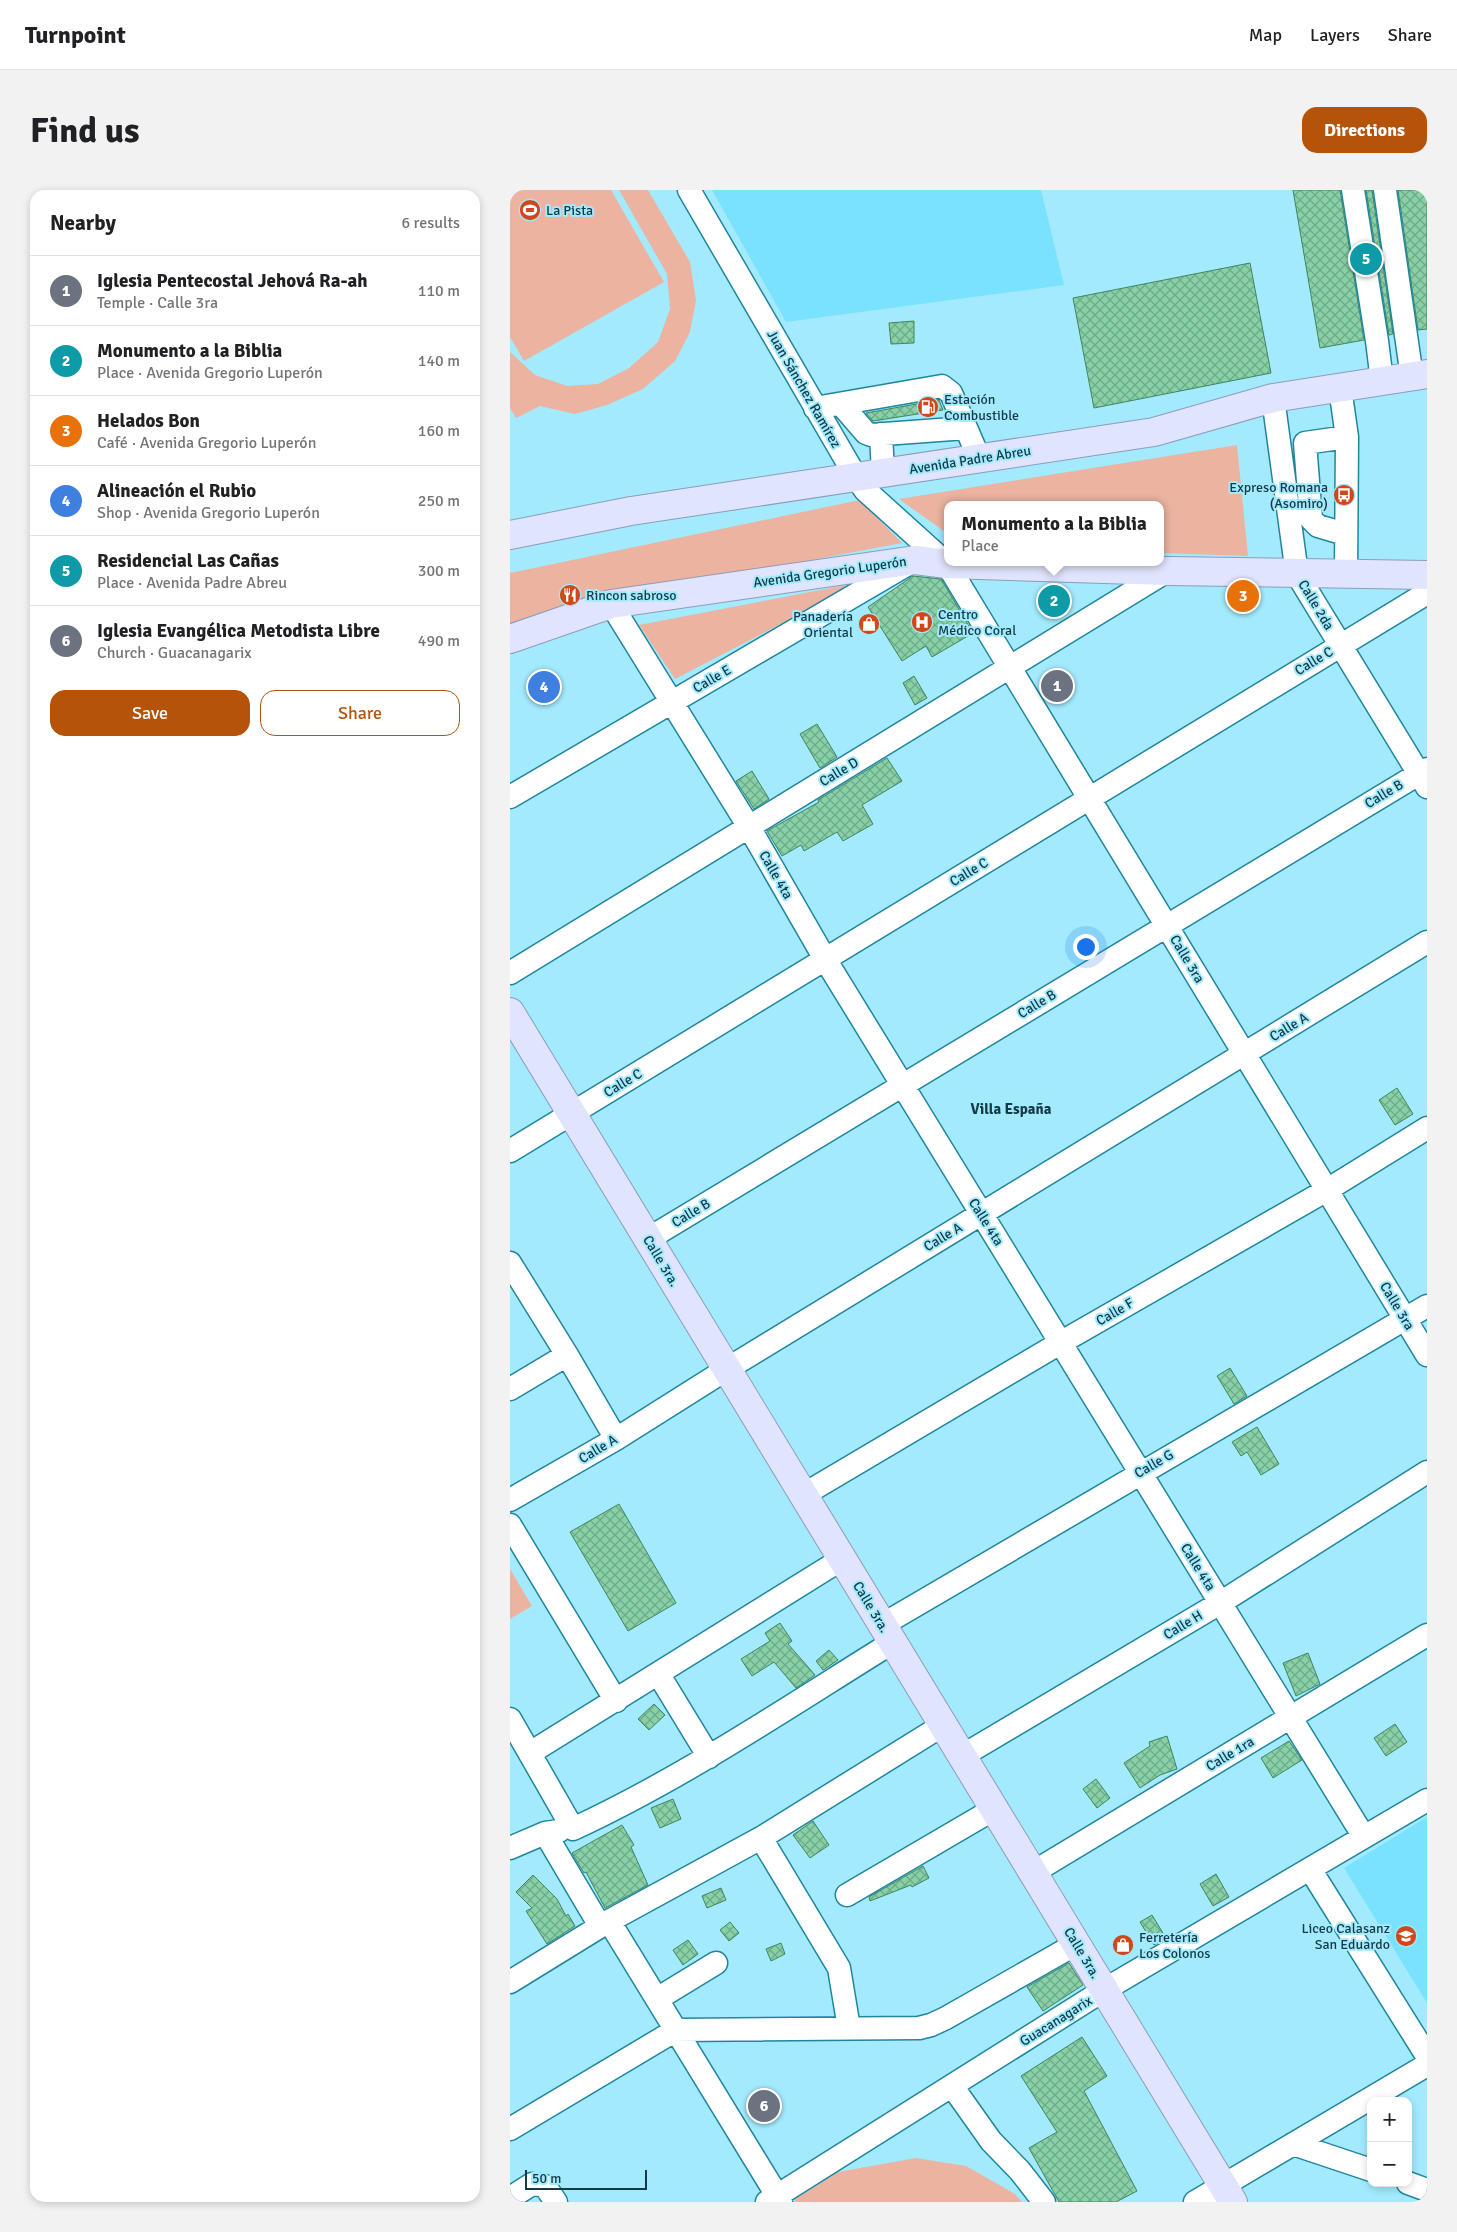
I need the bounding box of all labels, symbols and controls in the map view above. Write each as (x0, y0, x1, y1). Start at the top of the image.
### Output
text: Turnpoint (25, 20, 126, 50)
text: Map (1249, 24, 1282, 46)
text: Layers (1310, 24, 1360, 46)
text: Share (1388, 24, 1432, 46)
button: Directions (1302, 107, 1427, 153)
text: Find us (30, 109, 140, 152)
sports icon: La Pista (518, 198, 542, 222)
place label: La Pista (546, 202, 593, 219)
text: Nearby (50, 210, 116, 236)
text: 6 results (401, 213, 460, 233)
pin: 5 (1350, 240, 1382, 278)
text: Iglesia Pentecostal Jehová Ra-ah (97, 269, 368, 293)
text: 1 (62, 281, 70, 301)
text: 110 m (418, 281, 460, 301)
text: Temple · Calle 3ra (97, 293, 218, 313)
street label: Juan Sánchez Ramírez (763, 327, 845, 451)
text: Monumento a la Biblia (97, 339, 282, 363)
text: 2 (62, 351, 70, 371)
text: 140 m (418, 351, 460, 371)
text: Place · Avenida Gregorio Luperón (97, 363, 323, 383)
place label: Estación Combustible (944, 391, 1019, 424)
fuel station icon: Estación Combustible (916, 395, 940, 419)
text: Helados Bon (97, 409, 200, 433)
text: 3 (62, 421, 70, 441)
text: 160 m (418, 421, 460, 441)
text: Café · Avenida Gregorio Luperón (97, 433, 316, 453)
street label: Avenida Padre Abreu (908, 442, 1032, 478)
text: Alineación el Rubio (97, 479, 256, 503)
place label: Expreso Romana (Asomiro) (1229, 479, 1328, 512)
bus stop icon: Expreso Romana (Asomiro) (1332, 483, 1356, 507)
text: 4 (62, 491, 70, 511)
text: 250 m (418, 491, 460, 511)
popup (944, 501, 1164, 566)
text: Shop · Avenida Gregorio Luperón (97, 503, 320, 523)
text: Monumento a la Biblia (961, 512, 1147, 536)
text: Place (961, 536, 999, 556)
text: Residencial Las Cañas (97, 549, 279, 573)
street label: Avenida Gregorio Luperón (752, 553, 908, 591)
text: 5 (62, 561, 70, 581)
text: 300 m (418, 561, 460, 581)
text: Place · Avenida Padre Abreu (97, 573, 287, 593)
pin: 3 (1227, 577, 1259, 615)
street label: Calle 2da (1294, 577, 1338, 633)
pin: 2 (1038, 582, 1070, 620)
restaurant icon: Rincon sabroso (558, 583, 582, 607)
place label: Rincon sabroso (586, 587, 677, 604)
place label: Centro Médico Coral (938, 606, 1016, 639)
place label: Panadería Oriental (793, 608, 853, 641)
hospital icon: Centro Médico Coral (910, 610, 934, 634)
shop icon: Panadería Oriental (857, 612, 881, 636)
text: Iglesia Evangélica Metodista Libre (97, 619, 380, 643)
text: 6 (62, 631, 70, 651)
text: 490 m (418, 631, 460, 651)
text: Church · Guacanagarix (97, 643, 252, 663)
street label: Calle C (1292, 643, 1336, 679)
street label: Calle E (690, 661, 734, 697)
pin: 1 (1041, 667, 1073, 705)
pin: 4 (528, 668, 560, 706)
button: Save (50, 690, 250, 736)
button: Share (260, 690, 460, 736)
street label: Calle D (816, 754, 862, 790)
street label: Calle B (1362, 776, 1406, 812)
street label: Calle 4ta (755, 848, 797, 902)
street label: Calle C (947, 854, 991, 890)
street label: Calle 3ra (1166, 932, 1208, 986)
your location (1073, 934, 1099, 960)
street label: Calle B (1015, 986, 1059, 1022)
street label: Calle A (1267, 1009, 1312, 1045)
street label: Calle C (601, 1065, 645, 1101)
district label: Villa España (971, 1100, 1052, 1118)
street label: Calle B (669, 1195, 713, 1231)
street label: Calle 4ta (965, 1195, 1007, 1249)
street label: Calle A (921, 1219, 966, 1255)
street label: Calle 3ra. (639, 1232, 683, 1290)
street label: Calle 3ra (1376, 1279, 1418, 1333)
street label: Calle F (1093, 1294, 1137, 1330)
street label: Calle A (576, 1431, 621, 1467)
street label: Calle G (1131, 1446, 1177, 1482)
street label: Calle 4ta (1177, 1540, 1219, 1594)
street label: Calle 3ra. (849, 1578, 893, 1636)
street label: Calle H (1160, 1607, 1206, 1643)
street label: Calle 1ra (1203, 1733, 1257, 1775)
place label: Liceo Calasanz San Eduardo (1301, 1920, 1390, 1953)
street label: Calle 3ra. (1060, 1924, 1104, 1982)
school or university icon: Liceo Calasanz San Eduardo (1394, 1924, 1418, 1948)
place label: Ferretería Los Colonos (1139, 1929, 1210, 1962)
shop icon: Ferretería Los Colonos (1111, 1933, 1135, 1957)
street label: Guacanagarix (1017, 1992, 1096, 2050)
pin: 6 (748, 2087, 780, 2125)
map controls (1367, 2097, 1412, 2187)
button: + (1367, 2097, 1412, 2142)
button: − (1367, 2142, 1412, 2187)
scale bar (525, 2167, 648, 2190)
text: 50 m (532, 2170, 561, 2187)

